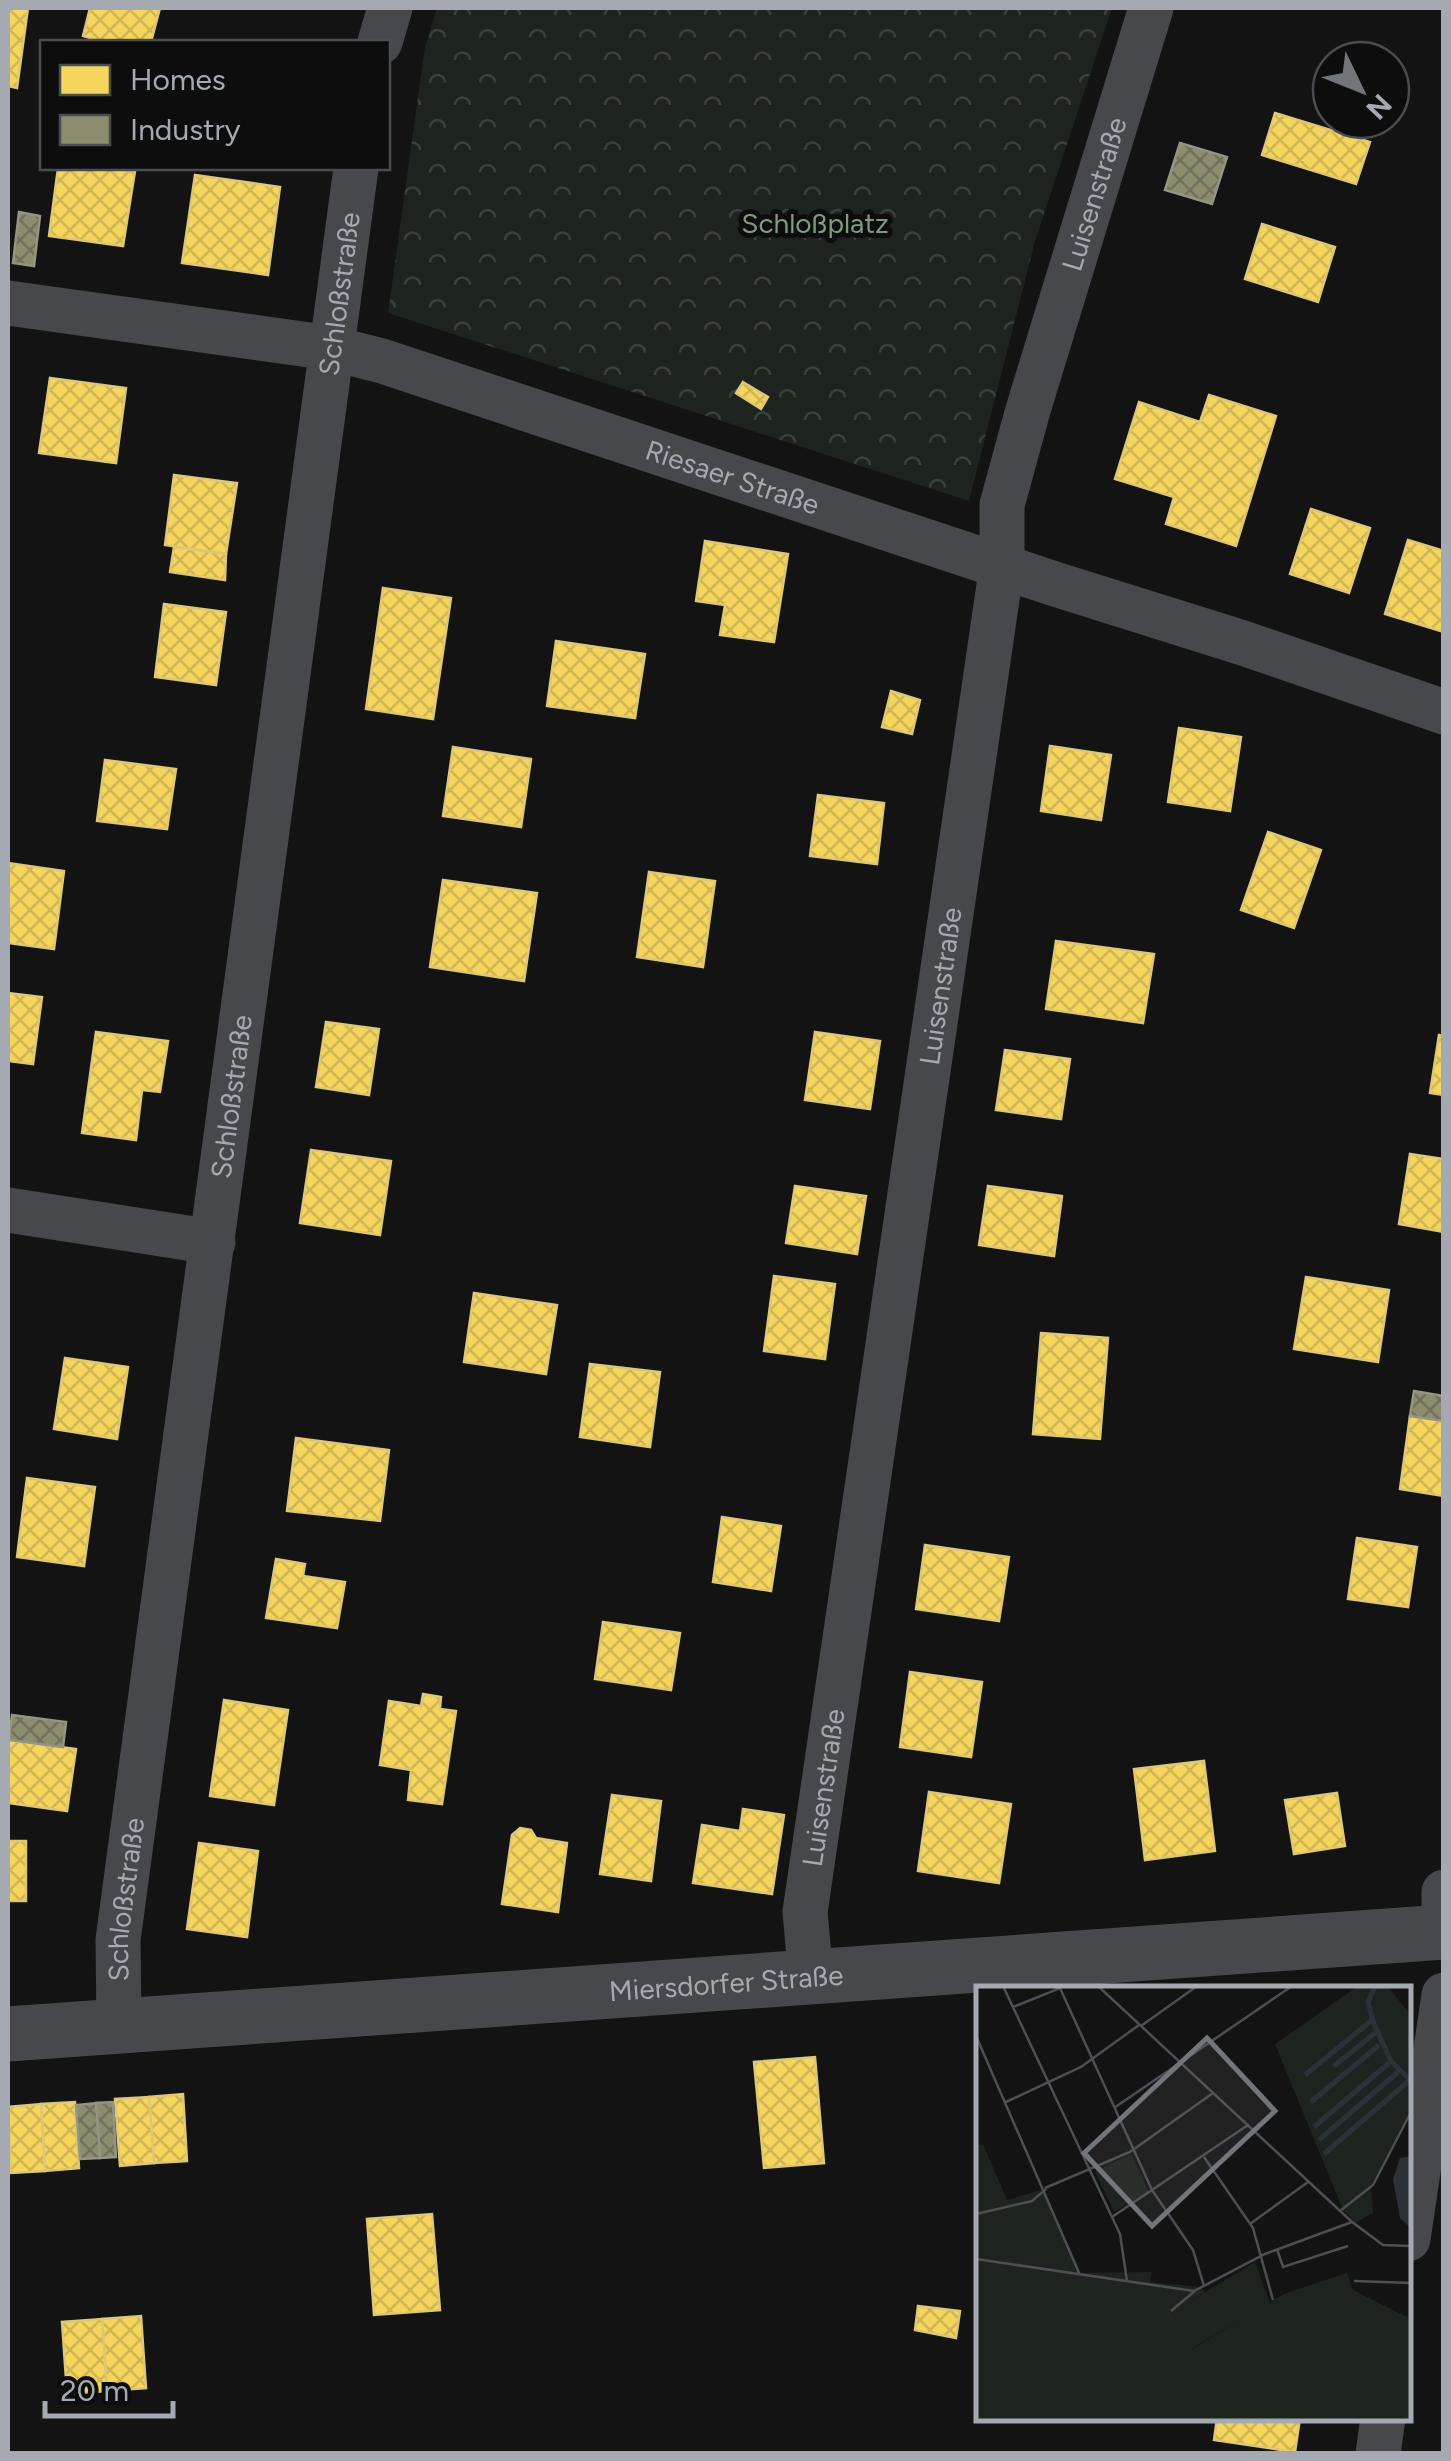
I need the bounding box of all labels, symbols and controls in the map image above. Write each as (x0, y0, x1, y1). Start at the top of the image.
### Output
legend (40, 40, 390, 170)
north arrow (1311, 40, 1411, 140)
text: Homes (130, 61, 226, 98)
text: N (1359, 88, 1399, 127)
text: Industry (130, 111, 241, 148)
street label: Luisenstraße (1055, 113, 1134, 275)
park label: Schloßplatz (741, 206, 889, 240)
street label: Schloßstraße (311, 210, 367, 378)
street label: Riesaer Straße (641, 433, 824, 522)
street label: Luisenstraße (912, 905, 969, 1067)
street label: Schloßstraße (203, 1013, 259, 1180)
street label: Luisenstraße (795, 1706, 852, 1869)
street label: Schloßstraße (101, 1815, 151, 1982)
street label: Miersdorfer Straße (608, 1958, 844, 2008)
inset map (976, 1986, 1411, 2421)
scale bar (45, 2356, 172, 2418)
text: 20 m (60, 2372, 129, 2409)

